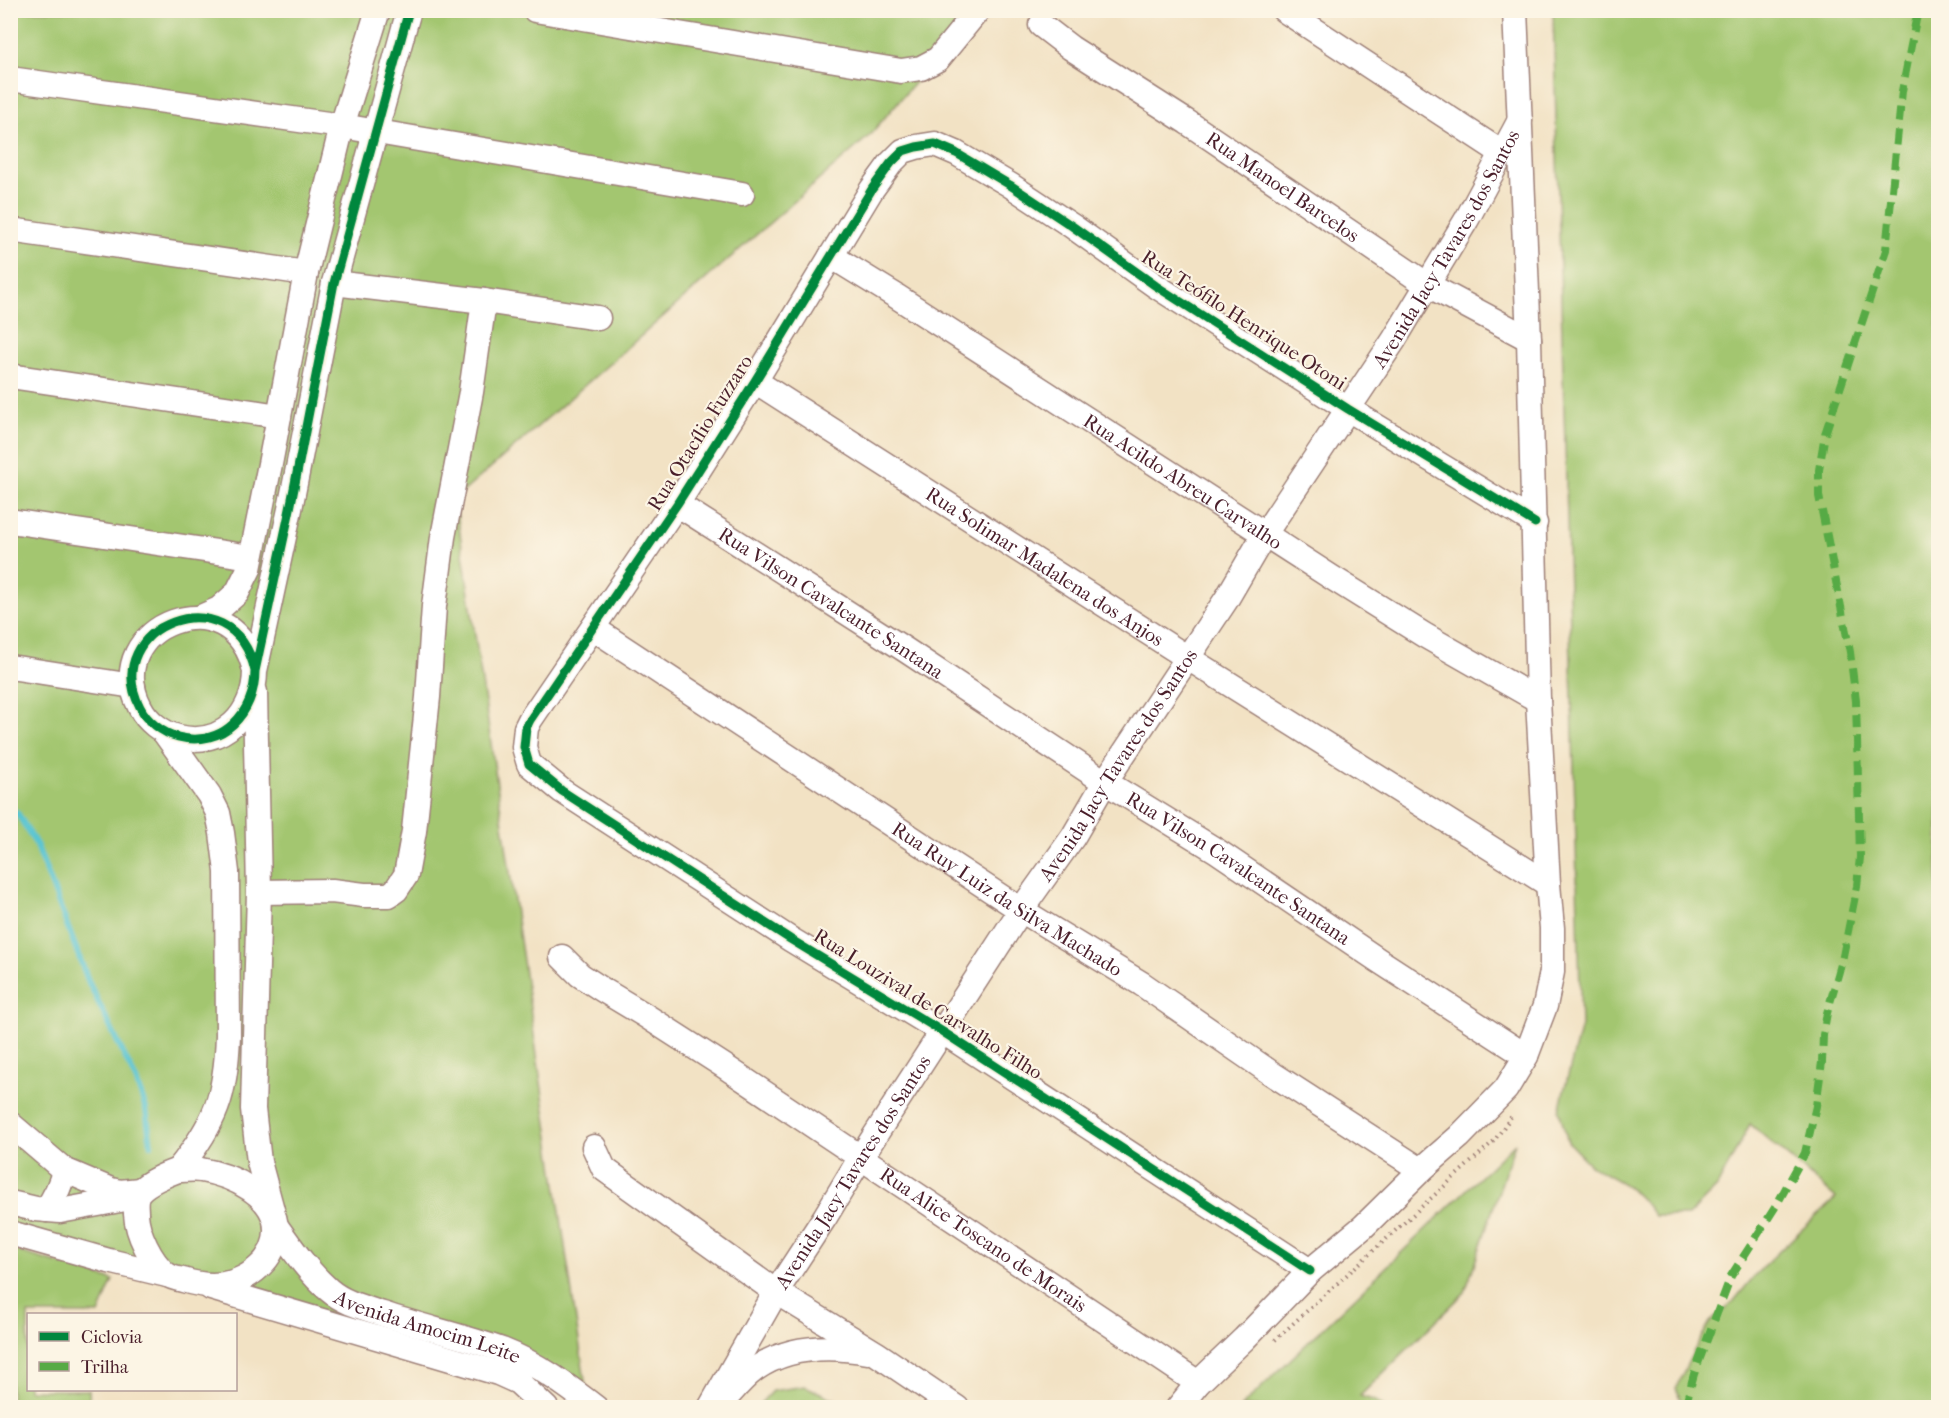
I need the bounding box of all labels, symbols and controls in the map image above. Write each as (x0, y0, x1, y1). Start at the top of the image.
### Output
street label: Avenida Jacy Tavares dos Santos (1367, 125, 1524, 373)
street label: Rua Manoel Barcelos (1202, 127, 1364, 247)
street label: Rua Teófilo Henrique Otoni (1137, 245, 1351, 395)
street label: Rua Otacílio Fuzzaro (643, 351, 757, 515)
street label: Rua Acildo Abreu Carvalho (1079, 409, 1287, 554)
street label: Rua Solimar Madalena dos Anjos (922, 482, 1168, 651)
street label: Rua Vilson Cavalcante Santana (714, 522, 949, 684)
street label: Avenida Jacy Tavares dos Santos (1033, 644, 1202, 886)
street label: Rua Vilson Cavalcante Santana (1122, 786, 1355, 950)
street label: Rua Ruy Luiz da Silva Machado (888, 817, 1127, 981)
street label: Rua Louzival de Carvalho Filho (809, 924, 1047, 1084)
street label: Avenida Jacy Tavares dos Santos (769, 1051, 935, 1294)
street label: Rua Alice Toscano de Morais (876, 1162, 1091, 1317)
street label: Avenida Amocim Leite (329, 1285, 524, 1368)
legend (27, 1313, 237, 1391)
text: Ciclovia (81, 1327, 143, 1348)
text: Trilha (81, 1357, 129, 1378)

